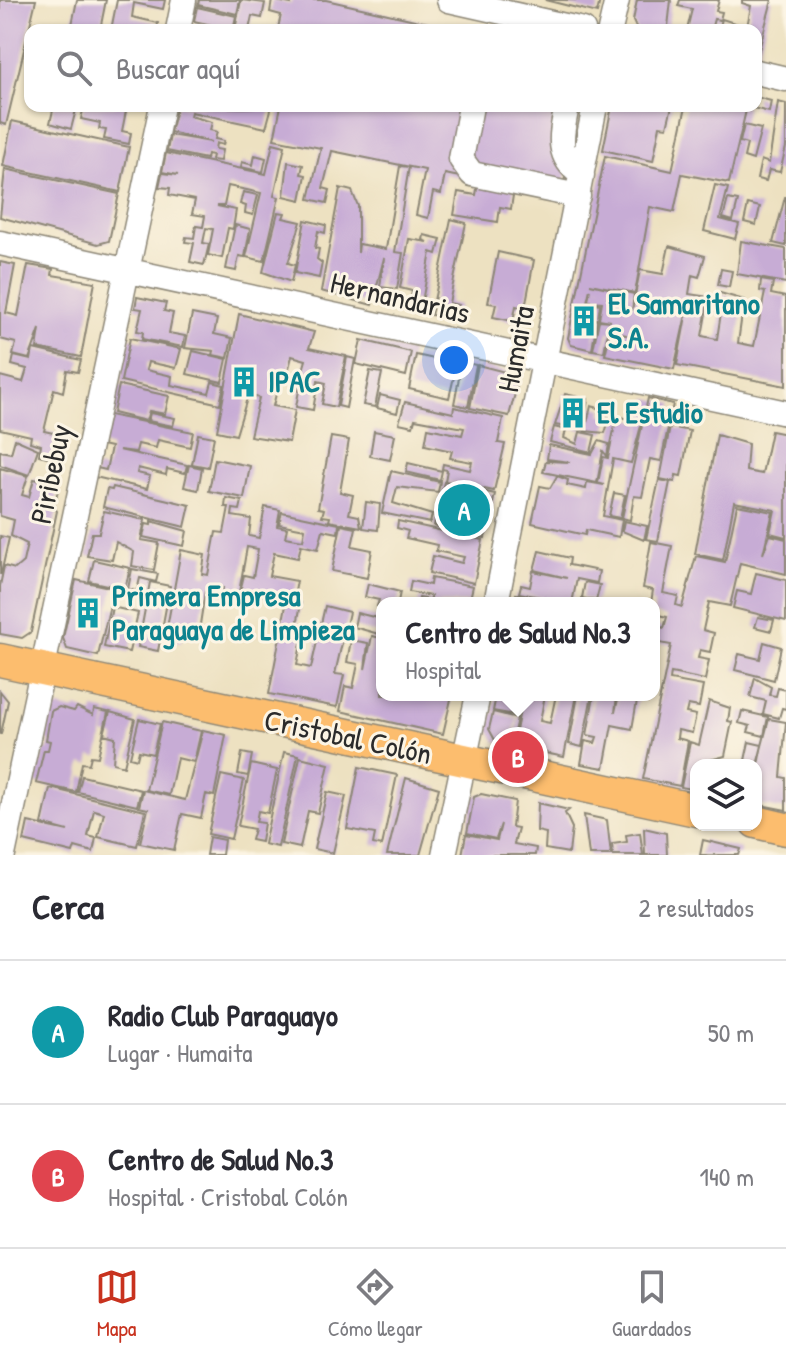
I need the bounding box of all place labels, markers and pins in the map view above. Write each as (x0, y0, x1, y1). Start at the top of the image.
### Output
place label: El Samaritano S.A. (608, 283, 760, 357)
building icon: El Samaritano S.A. (567, 304, 601, 338)
place label: IPAC (268, 361, 321, 401)
building icon: IPAC (227, 365, 261, 399)
place label: El Estudio (597, 392, 703, 432)
building icon: El Estudio (556, 396, 590, 430)
pin: A (438, 480, 490, 540)
place label: Primera Empresa Paraguaya de Limpieza (112, 575, 355, 650)
building icon: Primera Empresa Paraguaya de Limpieza (71, 596, 105, 630)
pin: B (492, 727, 544, 787)

